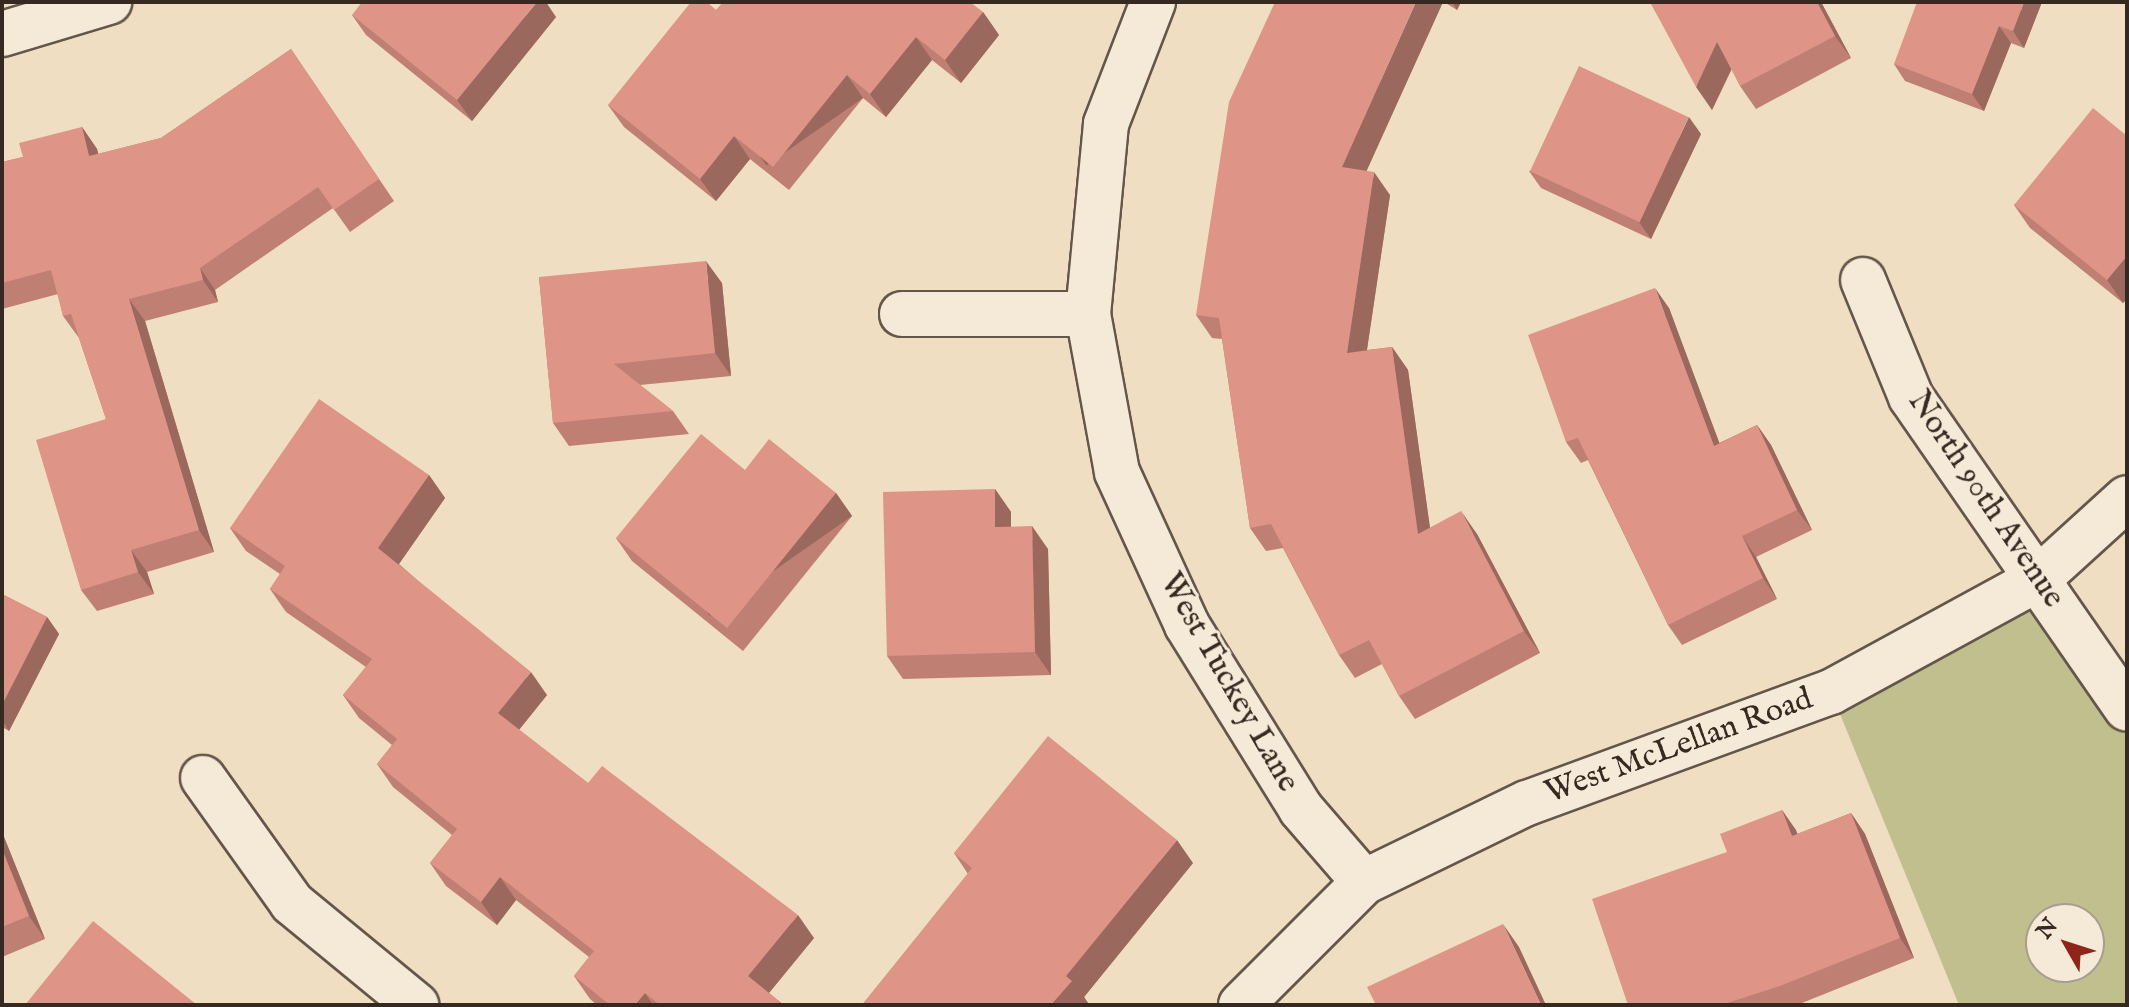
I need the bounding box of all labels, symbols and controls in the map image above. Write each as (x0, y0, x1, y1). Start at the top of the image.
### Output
street label: North 90th Avenue (1898, 384, 2072, 616)
street label: West Tuckey Lane (1150, 567, 1306, 799)
street label: West McLellan Road (1540, 681, 1818, 813)
north arrow (2025, 903, 2105, 983)
text: N (2031, 913, 2065, 945)

